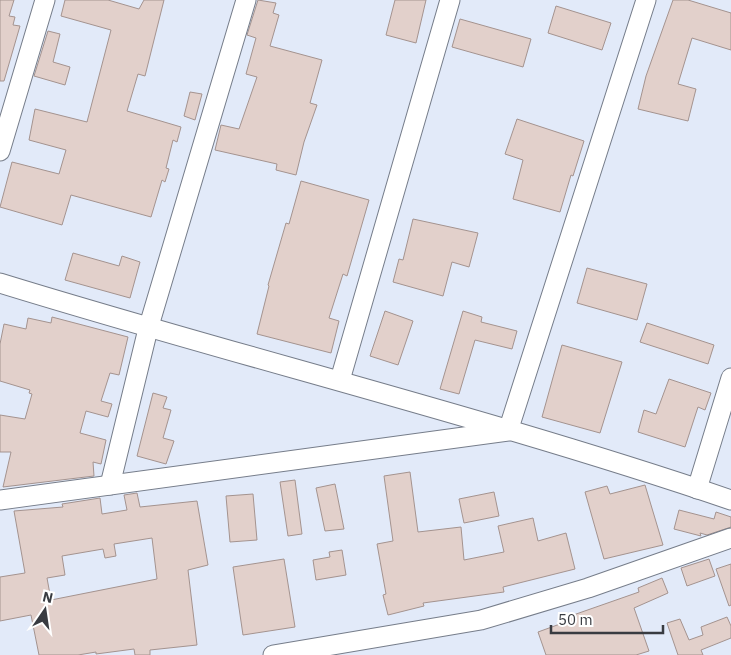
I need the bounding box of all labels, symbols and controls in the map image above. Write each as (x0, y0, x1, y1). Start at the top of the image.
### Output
north arrow (20, 585, 70, 635)
text: N (41, 587, 55, 607)
scale bar (551, 602, 664, 634)
text: 50 m (558, 610, 593, 629)

